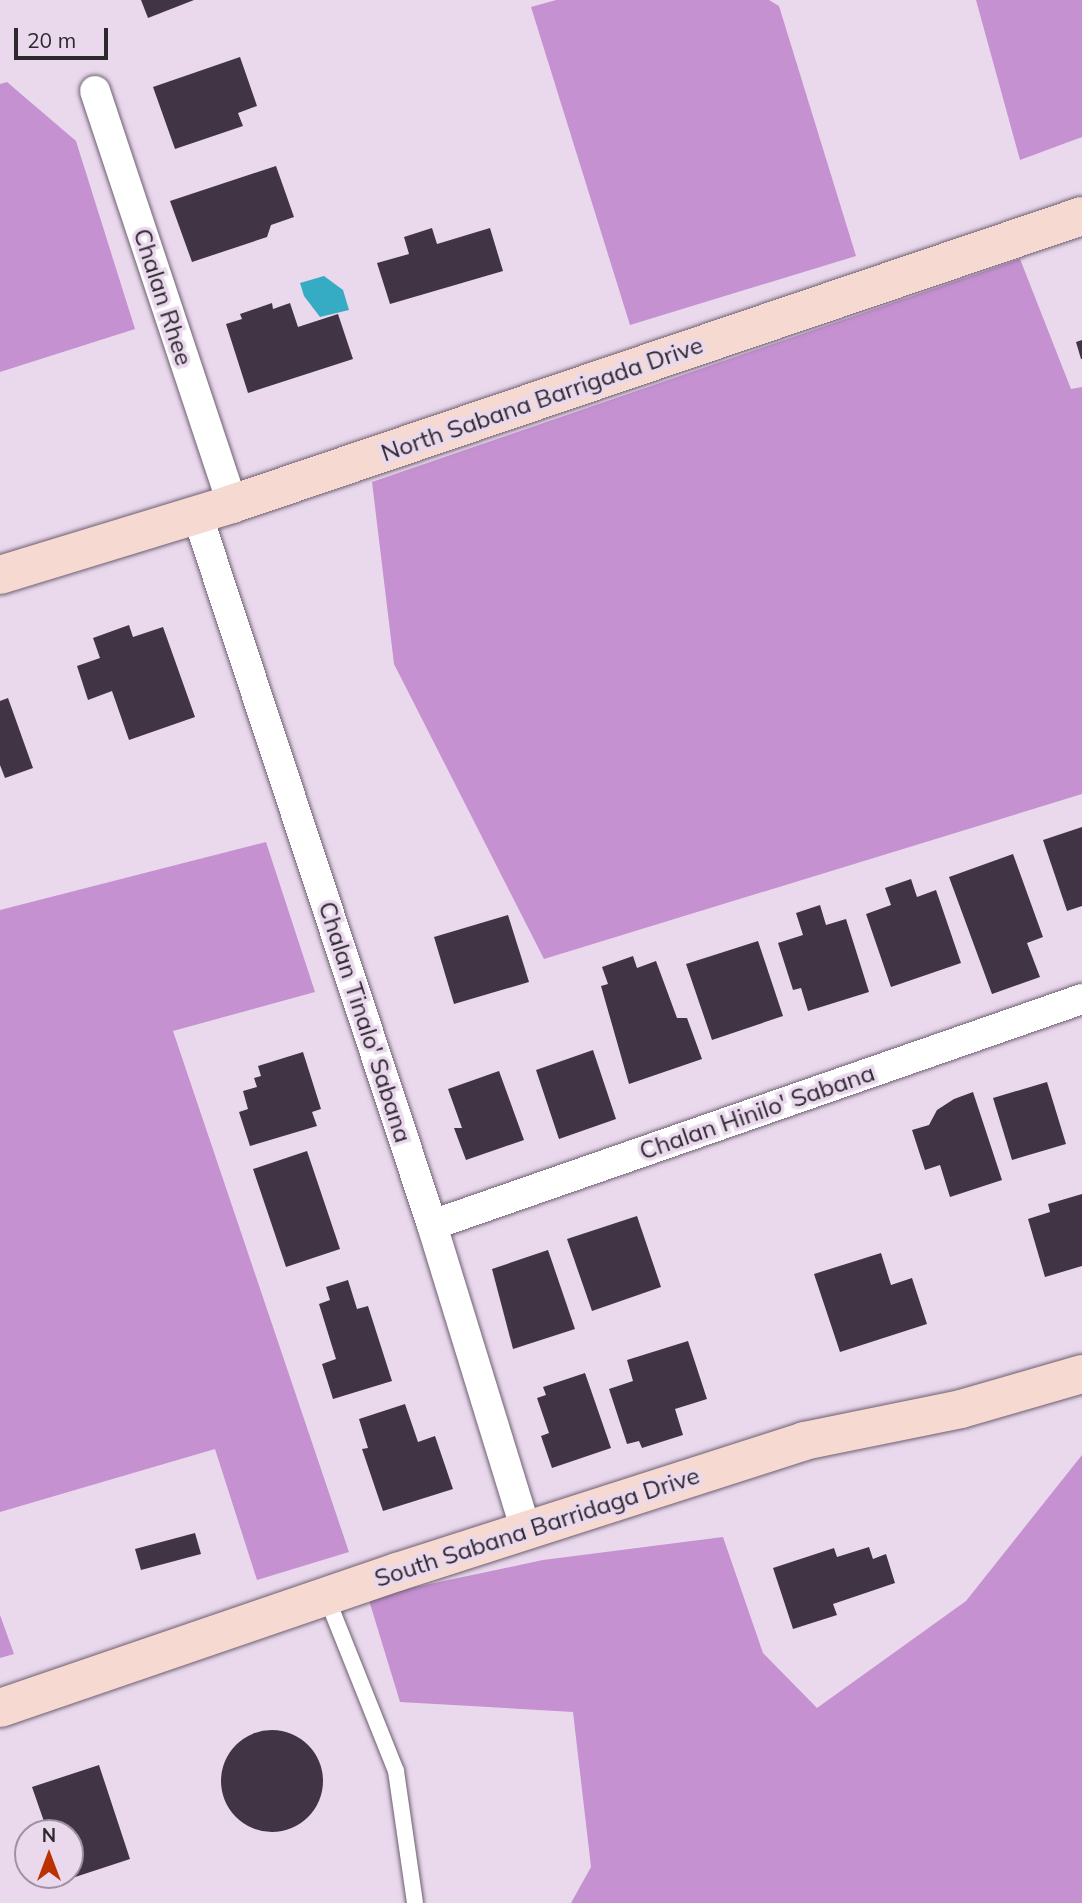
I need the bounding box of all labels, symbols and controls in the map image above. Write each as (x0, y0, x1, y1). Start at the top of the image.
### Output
scale bar (18, 14, 112, 58)
text: 20 m (27, 27, 76, 53)
street label: Chalan Rhee (127, 225, 199, 369)
street label: North Sabana Barrigada Drive (377, 330, 707, 468)
street label: Chalan Tinalo' Sabana (312, 898, 418, 1146)
street label: Chalan Hinilo' Sabana (636, 1058, 878, 1166)
street label: South Sabana Barridaga Drive (371, 1461, 703, 1593)
north arrow (14, 1819, 84, 1889)
text: N (42, 1823, 56, 1847)

